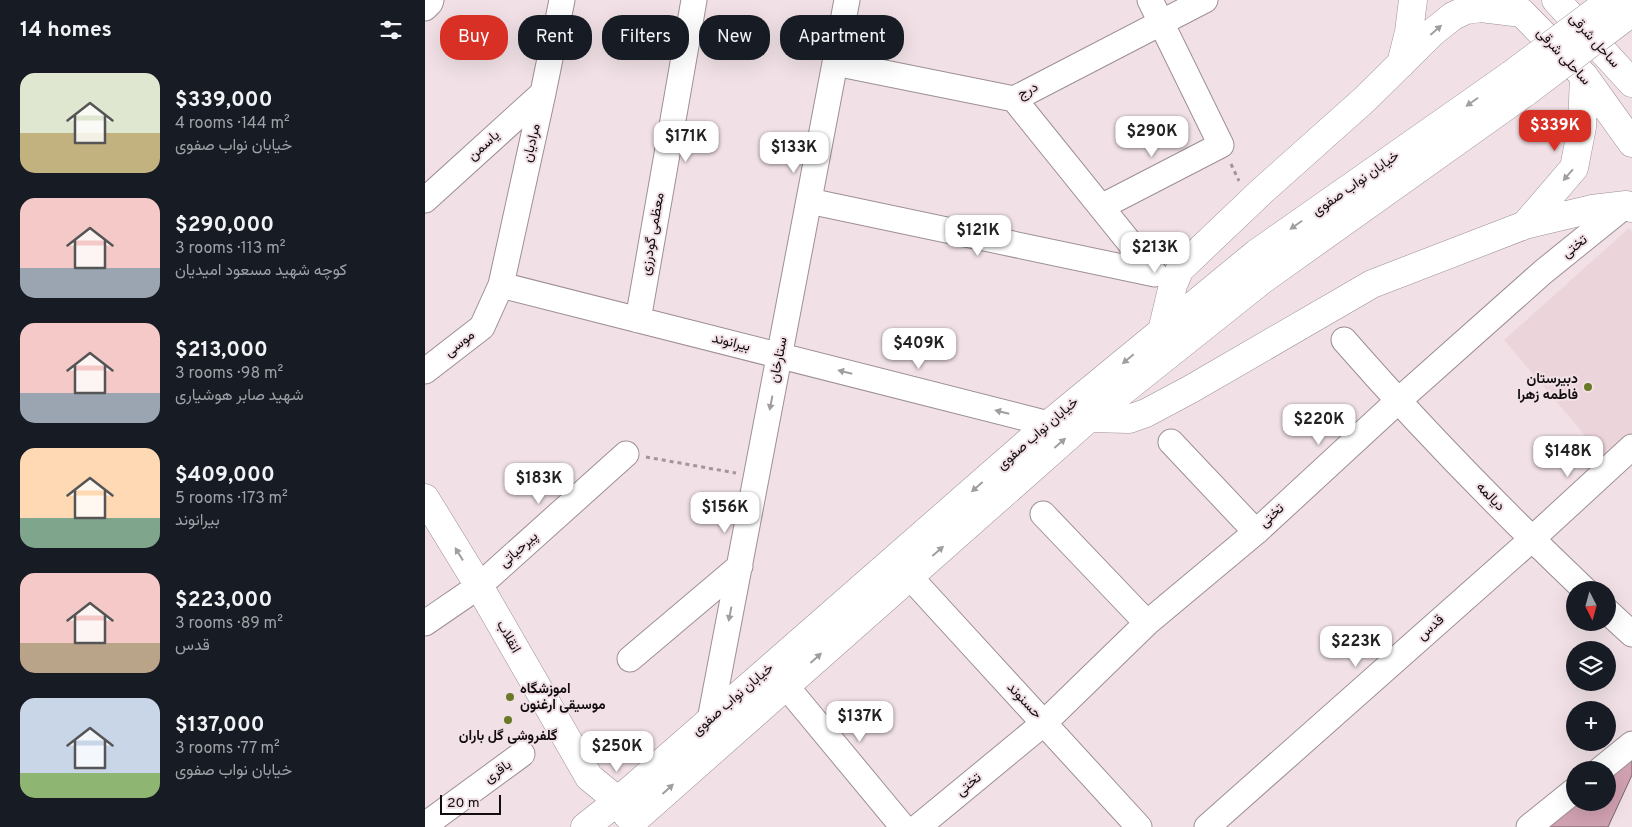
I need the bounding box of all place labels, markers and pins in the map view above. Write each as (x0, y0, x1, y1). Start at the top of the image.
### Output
pin: $339K (1520, 110, 1590, 152)
pin: $290K (1117, 116, 1187, 158)
pin: $171K (651, 120, 721, 163)
pin: $133K (759, 132, 829, 174)
pin: $121K (943, 214, 1013, 257)
pin: $213K (1120, 232, 1190, 274)
pin: $409K (884, 328, 954, 370)
place label: دبیرستان فاطمه زهرا (1517, 371, 1578, 404)
marker: دبیرستان فاطمه زهرا (1582, 381, 1594, 393)
pin: $220K (1284, 404, 1354, 446)
pin: $148K (1533, 436, 1603, 478)
pin: $183K (504, 462, 574, 505)
pin: $156K (690, 492, 760, 534)
pin: $223K (1321, 626, 1391, 668)
place label: اموزشگاه موسیقی ارغنون (520, 681, 606, 714)
marker: اموزشگاه موسیقی ارغنون (504, 691, 516, 703)
pin: $137K (825, 700, 895, 743)
marker: گلفروشی گل باران (502, 714, 514, 726)
place label: گلفروشی گل باران (459, 728, 557, 745)
pin: $250K (582, 730, 652, 773)

